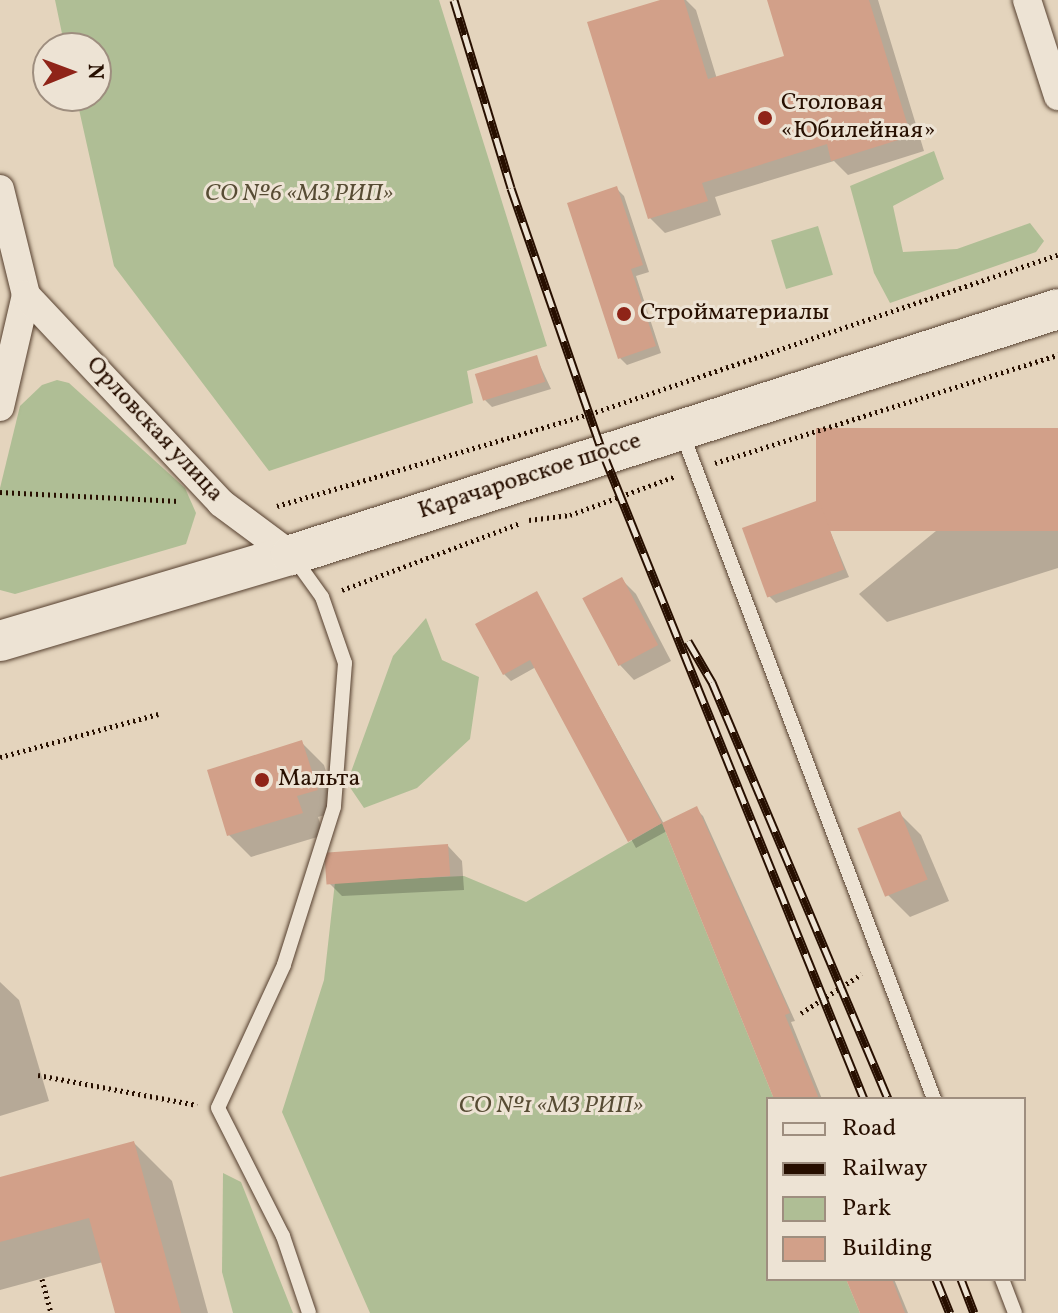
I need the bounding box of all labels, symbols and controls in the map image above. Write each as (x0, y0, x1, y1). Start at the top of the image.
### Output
north arrow (32, 32, 112, 112)
text: N (79, 63, 110, 80)
place label: Столовая «Юбилейная» (781, 90, 935, 146)
marker: Столовая «Юбилейная» (756, 109, 774, 127)
park label: СО №6 «МЗ РИП» (205, 181, 393, 209)
place label: Стройматериалы (640, 300, 829, 328)
marker: Стройматериалы (615, 305, 633, 323)
street label: Орловская улица (79, 351, 229, 509)
street label: Карачаровское шоссе (415, 427, 645, 527)
place label: Мальта (278, 766, 360, 794)
marker: Мальта (253, 771, 271, 789)
park label: СО №1 «МЗ РИП» (459, 1093, 643, 1121)
legend (766, 1097, 1026, 1281)
text: Road (842, 1112, 896, 1146)
text: Railway (842, 1152, 928, 1186)
text: Park (842, 1192, 891, 1226)
text: Building (842, 1232, 932, 1266)

